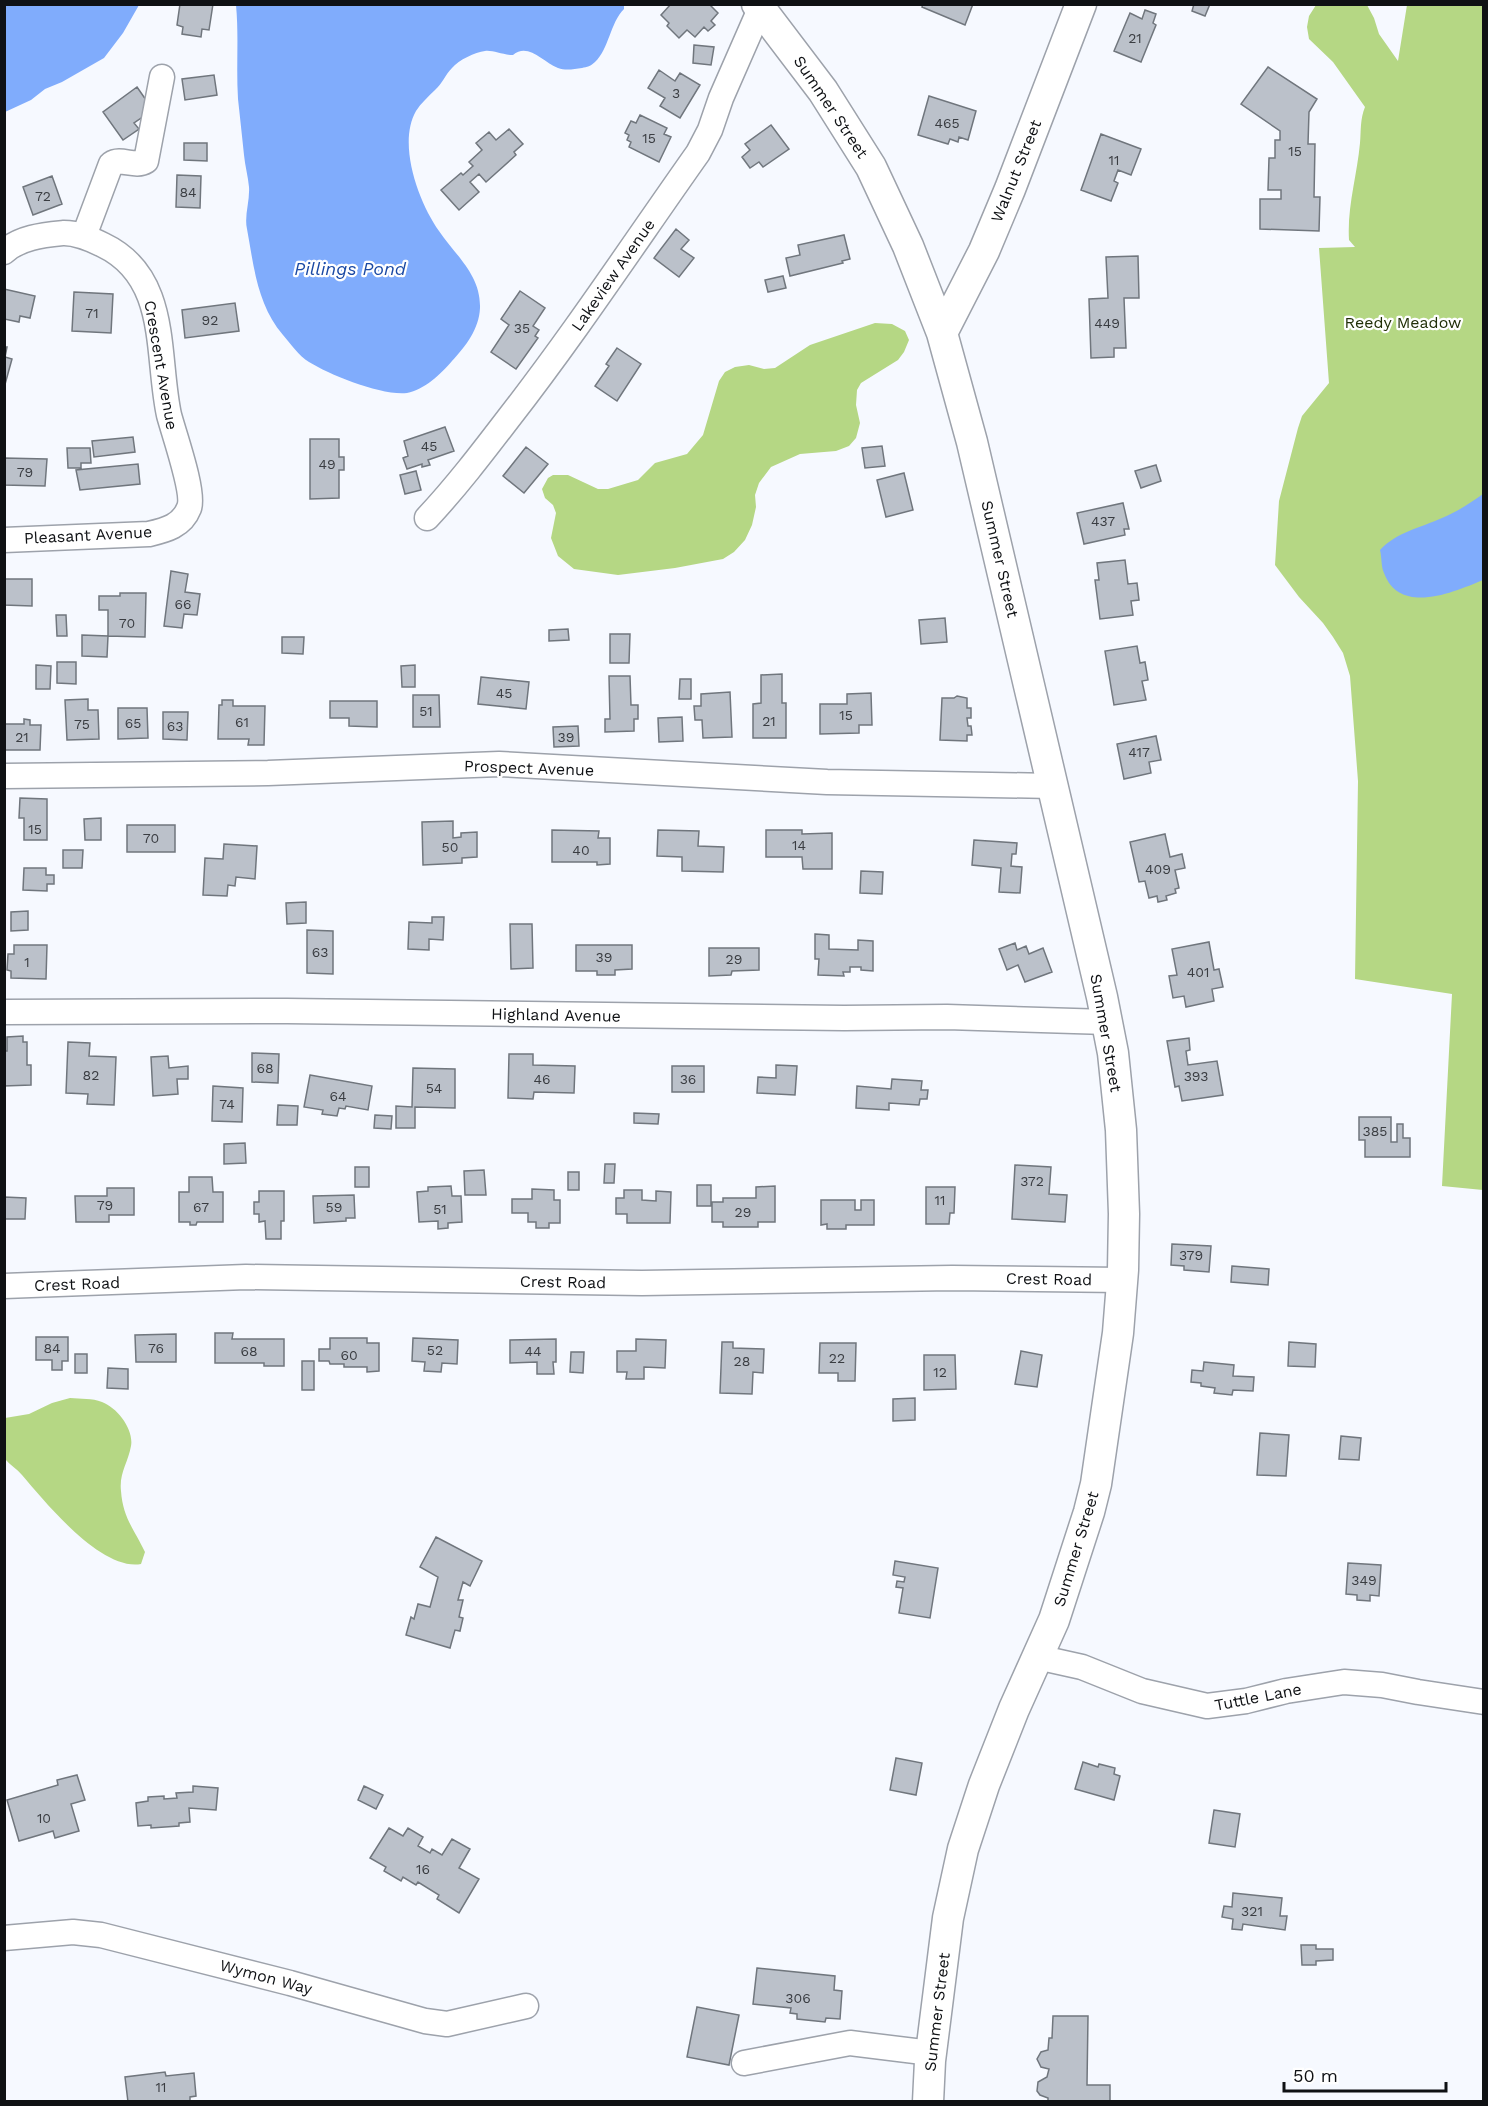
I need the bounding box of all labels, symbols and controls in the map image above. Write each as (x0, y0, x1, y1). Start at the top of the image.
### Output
house number: 21 (1128, 30, 1142, 46)
street label: Summer Street (790, 52, 872, 162)
house number: 3 (672, 85, 680, 101)
house number: 465 (934, 115, 960, 131)
street label: Walnut Street (987, 117, 1045, 225)
house number: 15 (642, 130, 656, 146)
house number: 15 (1288, 143, 1302, 159)
house number: 11 (1109, 152, 1119, 168)
house number: 84 (179, 184, 197, 200)
house number: 72 (35, 188, 51, 204)
street label: Lakeview Avenue (567, 215, 659, 335)
water label: Pillings Pond (294, 258, 407, 279)
street label: Crescent Avenue (140, 299, 182, 431)
house number: 71 (85, 305, 99, 321)
house number: 92 (202, 312, 218, 328)
park label: Reedy Meadow (1345, 313, 1461, 332)
house number: 449 (1094, 315, 1120, 331)
house number: 35 (514, 320, 530, 336)
house number: 45 (421, 438, 437, 454)
house number: 49 (318, 456, 336, 472)
house number: 79 (17, 464, 33, 480)
street label: Summer Street (977, 499, 1023, 620)
house number: 437 (1091, 513, 1115, 529)
street label: Pleasant Avenue (23, 522, 153, 548)
house number: 66 (174, 596, 192, 612)
house number: 70 (119, 615, 135, 631)
house number: 45 (496, 685, 512, 701)
house number: 51 (419, 703, 433, 719)
house number: 15 (839, 707, 853, 723)
house number: 21 (762, 713, 776, 729)
house number: 61 (235, 714, 249, 730)
house number: 65 (125, 715, 141, 731)
house number: 75 (74, 716, 90, 732)
house number: 63 (167, 718, 183, 734)
house number: 21 (15, 729, 29, 745)
house number: 39 (558, 729, 574, 745)
house number: 417 (1128, 744, 1150, 760)
street label: Prospect Avenue (464, 756, 594, 780)
house number: 15 (28, 821, 42, 837)
house number: 70 (143, 830, 159, 846)
house number: 14 (792, 837, 806, 853)
house number: 50 (442, 839, 458, 855)
house number: 40 (572, 842, 590, 858)
house number: 409 (1145, 861, 1171, 877)
house number: 63 (312, 944, 328, 960)
house number: 39 (596, 949, 612, 965)
house number: 29 (726, 951, 742, 967)
house number: 1 (24, 954, 30, 970)
house number: 401 (1187, 964, 1209, 980)
street label: Summer Street (1086, 972, 1126, 1094)
street label: Highland Avenue (491, 1004, 621, 1026)
house number: 68 (256, 1060, 274, 1076)
house number: 82 (83, 1067, 99, 1083)
house number: 393 (1184, 1068, 1208, 1084)
house number: 46 (533, 1071, 551, 1087)
house number: 36 (680, 1071, 696, 1087)
house number: 54 (426, 1080, 442, 1096)
house number: 64 (329, 1088, 347, 1104)
house number: 74 (219, 1096, 235, 1112)
house number: 385 (1363, 1123, 1387, 1139)
house number: 372 (1020, 1173, 1044, 1189)
house number: 11 (935, 1192, 945, 1208)
house number: 79 (97, 1197, 113, 1213)
house number: 67 (193, 1199, 209, 1215)
house number: 59 (326, 1199, 342, 1215)
house number: 51 (433, 1201, 447, 1217)
house number: 29 (735, 1204, 751, 1220)
house number: 379 (1179, 1247, 1203, 1263)
street label: Crest Road (1006, 1269, 1092, 1289)
street label: Crest Road (520, 1272, 606, 1292)
street label: Crest Road (34, 1273, 120, 1295)
house number: 84 (43, 1340, 61, 1356)
house number: 76 (148, 1340, 164, 1356)
house number: 52 (427, 1342, 443, 1358)
house number: 68 (240, 1343, 258, 1359)
house number: 44 (524, 1343, 542, 1359)
house number: 60 (340, 1347, 358, 1363)
house number: 22 (829, 1350, 845, 1366)
house number: 28 (734, 1353, 750, 1369)
house number: 12 (933, 1364, 947, 1380)
street label: Summer Street (1049, 1489, 1103, 1609)
house number: 349 (1351, 1572, 1377, 1588)
street label: Tuttle Lane (1213, 1679, 1303, 1715)
house number: 10 (37, 1810, 51, 1826)
house number: 16 (416, 1861, 430, 1877)
house number: 321 (1241, 1903, 1263, 1919)
street label: Summer Street (920, 1951, 954, 2072)
street label: Wymon Way (218, 1956, 315, 1999)
house number: 306 (785, 1990, 811, 2006)
scale bar (1284, 2055, 1446, 2093)
text: 50 m (1293, 2065, 1338, 2086)
house number: 11 (156, 2079, 166, 2095)

